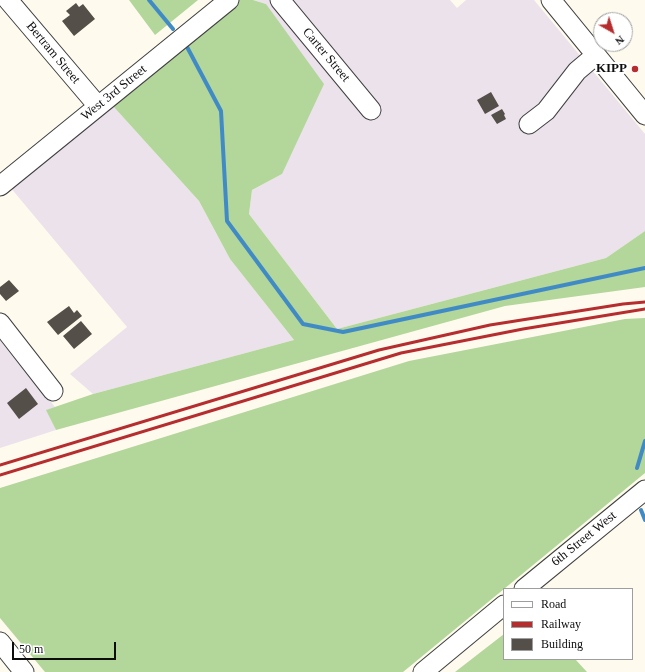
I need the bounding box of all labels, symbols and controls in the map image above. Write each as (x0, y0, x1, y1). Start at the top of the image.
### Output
north arrow (593, 12, 633, 52)
street label: Bertram Street (23, 19, 83, 87)
street label: Carter Street (299, 25, 353, 85)
text: N (613, 33, 627, 48)
place label: KIPP (596, 61, 627, 77)
street label: West 3rd Street (78, 62, 150, 124)
marker: KIPP (630, 64, 640, 74)
street label: 6th Street West (548, 508, 620, 570)
legend (503, 588, 633, 660)
text: Road (541, 597, 566, 611)
text: Railway (541, 617, 581, 631)
scale bar (14, 634, 118, 660)
text: Building (541, 637, 583, 651)
text: 50 m (19, 642, 43, 656)

